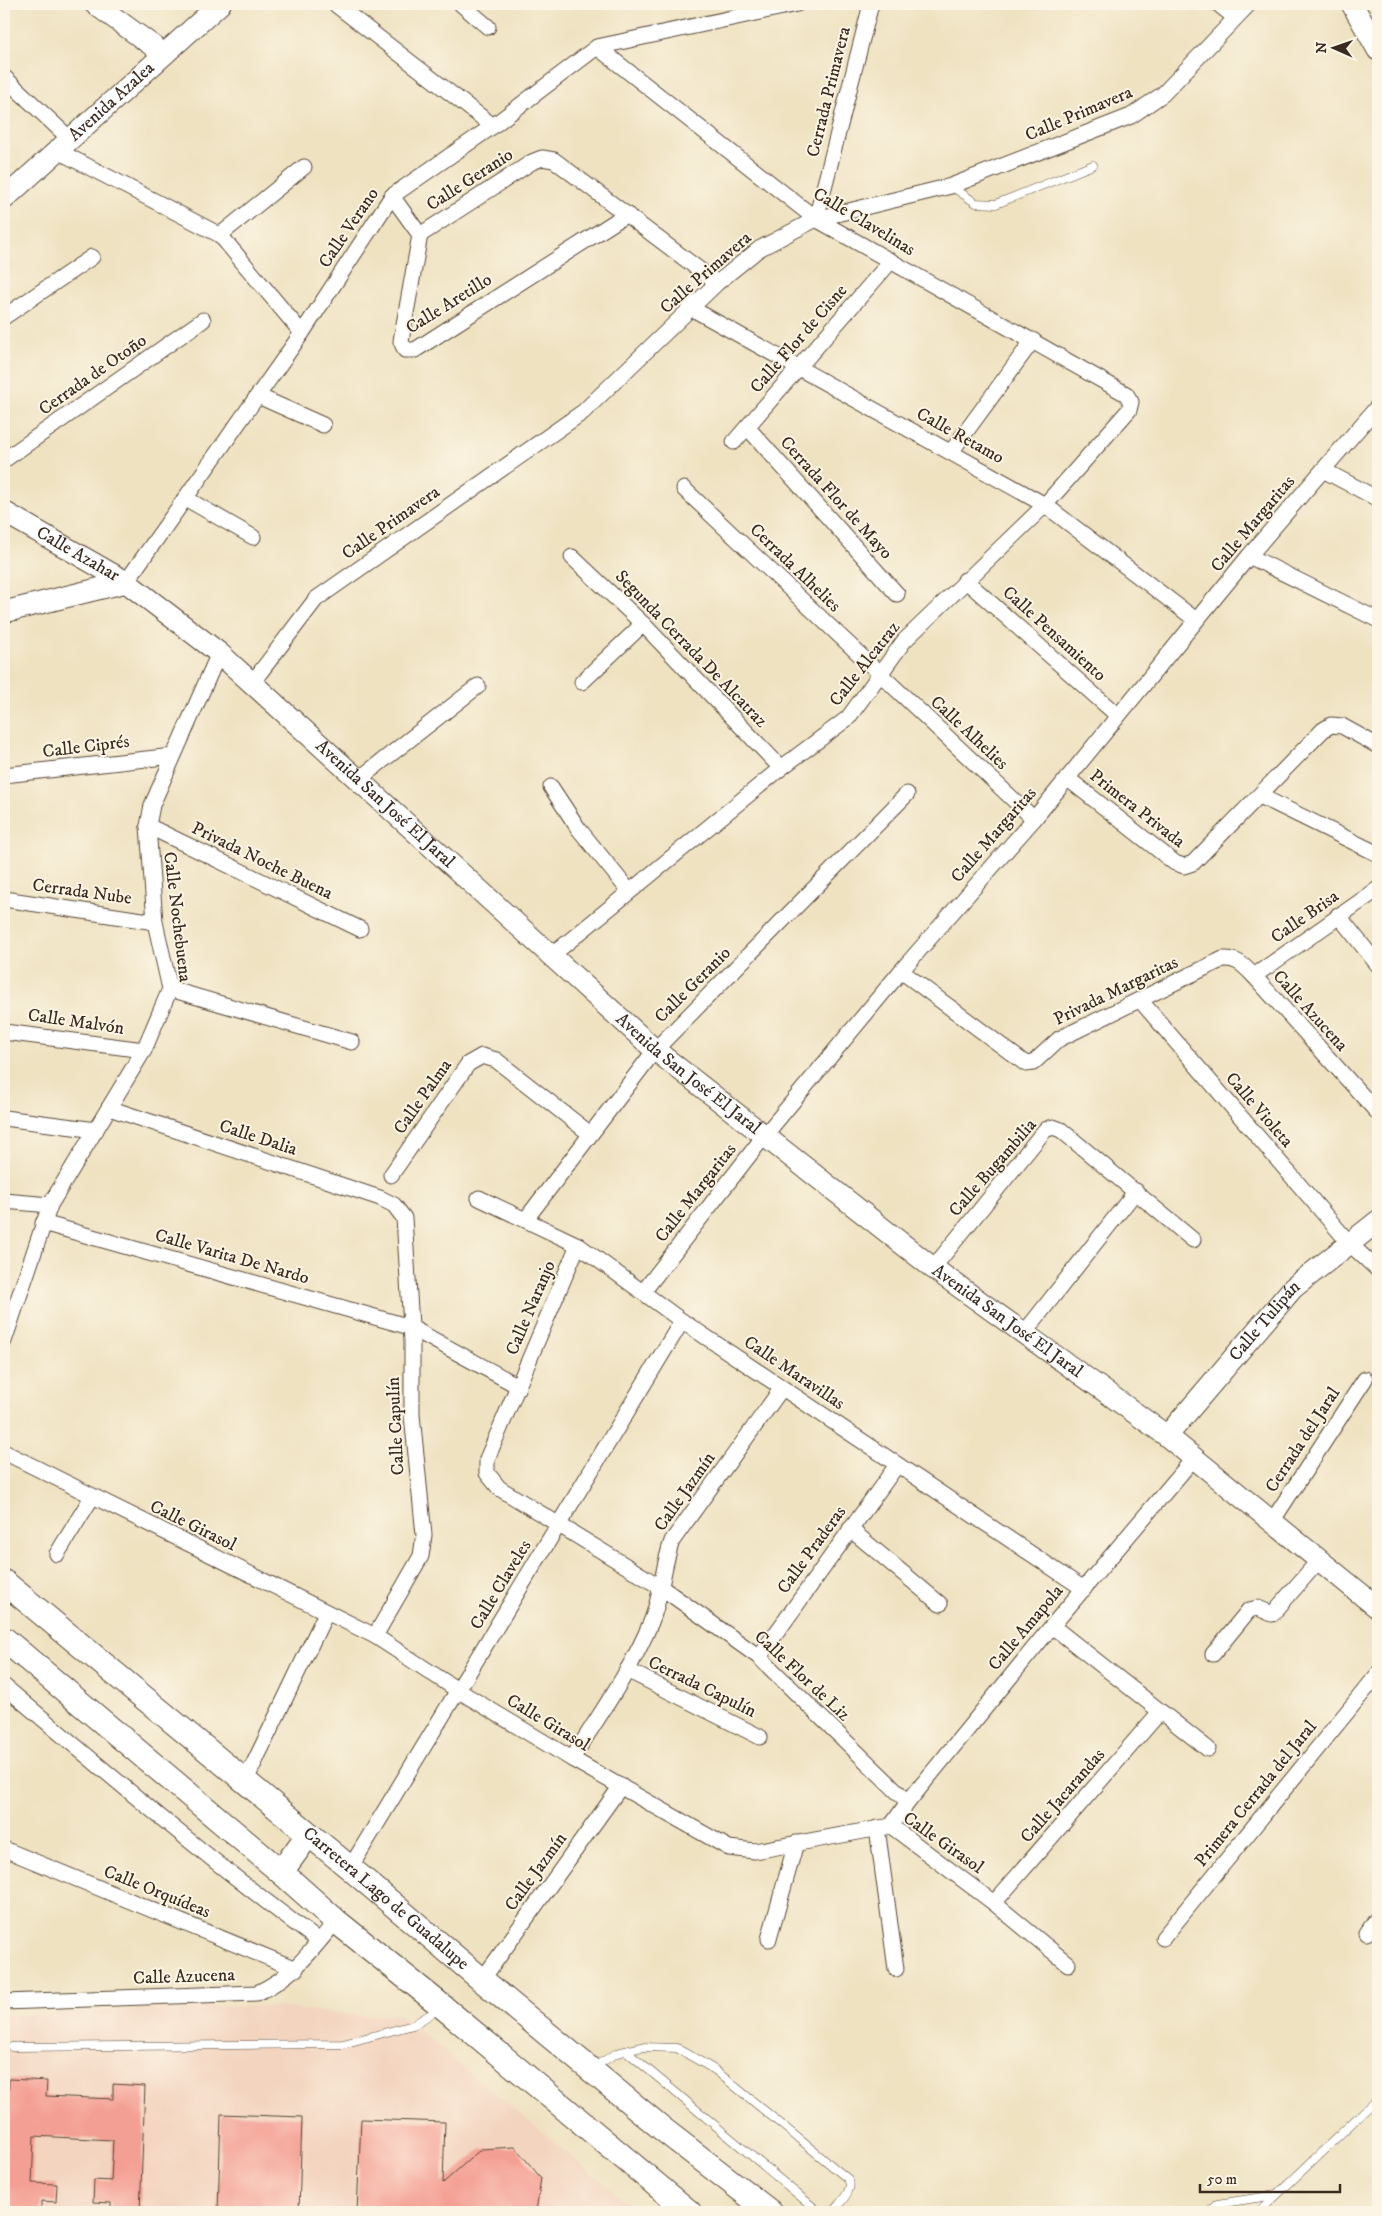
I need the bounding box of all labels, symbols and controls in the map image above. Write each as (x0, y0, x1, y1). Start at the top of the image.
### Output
north arrow (1310, 22, 1360, 72)
street label: Cerrada Primavera (802, 24, 856, 159)
text: N (1313, 41, 1331, 54)
street label: Avenida Azalea (64, 57, 159, 146)
street label: Calle Primavera (1022, 81, 1136, 146)
street label: Calle Geranio (423, 144, 518, 216)
street label: Calle Clavelinas (809, 183, 919, 261)
street label: Calle Verano (314, 184, 384, 272)
street label: Calle Primavera (656, 227, 757, 319)
street label: Calle Aretillo (402, 269, 496, 339)
street label: Calle Flor de Cisne (746, 280, 852, 398)
street label: Cerrada de Otoño (35, 330, 151, 420)
street label: Calle Retamo (912, 403, 1008, 469)
street label: Cerrada Flor de Mayo (775, 432, 897, 564)
street label: Calle Margaritas (1206, 471, 1300, 577)
street label: Calle Primavera (338, 481, 444, 565)
street label: Cerrada Alhelies (745, 519, 845, 617)
street label: Calle Azahar (32, 522, 124, 587)
street label: Segunda Cerrada De Alcatraz (610, 566, 772, 732)
street label: Calle Pensamiento (998, 582, 1111, 686)
street label: Calle Alcatraz (825, 617, 905, 711)
street label: Calle Alhelies (925, 691, 1013, 775)
street label: Calle Ciprés (41, 731, 131, 763)
street label: Avenida San José El Jaral (311, 735, 459, 873)
street label: Primera Privada (1085, 765, 1189, 853)
street label: Calle Margaritas (946, 783, 1042, 887)
street label: Privada Noche Buena (188, 817, 336, 905)
street label: Calle Nochebuena (158, 851, 196, 984)
street label: Cerrada Nube (31, 874, 133, 910)
street label: Calle Brisa (1267, 885, 1344, 948)
street label: Calle Geranio (650, 942, 736, 1028)
street label: Privada Margaritas (1050, 951, 1182, 1031)
street label: Calle Azucena (1268, 966, 1352, 1056)
street label: Calle Malvón (26, 1004, 126, 1040)
street label: Avenida San José El Jaral (611, 1008, 765, 1140)
street label: Calle Palma (389, 1055, 457, 1139)
street label: Calle Violeta (1220, 1068, 1298, 1152)
street label: Calle Bugambilia (945, 1114, 1042, 1221)
street label: Calle Dalia (216, 1115, 300, 1161)
street label: Calle Margaritas (651, 1139, 741, 1247)
street label: Calle Varita De Nardo (152, 1224, 312, 1290)
street label: Calle Naranjo (501, 1257, 561, 1359)
street label: Avenida San José El Jaral (927, 1260, 1087, 1383)
street label: Calle Tulipán (1224, 1275, 1305, 1366)
street label: Calle Maravillas (739, 1331, 849, 1415)
street label: Calle Capulín (382, 1376, 410, 1476)
street label: Cerrada del Jaral (1261, 1383, 1345, 1497)
street label: Calle Jazmín (650, 1448, 721, 1536)
street label: Calle Girasol (146, 1496, 240, 1557)
street label: Calle Praderas (773, 1502, 851, 1598)
street label: Calle Claveles (466, 1536, 536, 1634)
street label: Calle Amapola (984, 1580, 1068, 1675)
street label: Calle Flor de Liz (750, 1626, 855, 1726)
street label: Cerrada Capulín (644, 1651, 760, 1723)
street label: Calle Girasol (502, 1690, 594, 1757)
street label: Primera Cerrada del Jaral (1190, 1716, 1322, 1872)
street label: Calle Jacarandas (1016, 1744, 1110, 1848)
street label: Calle Girasol (898, 1807, 988, 1879)
street label: Carretera Lago de Guadalupe (298, 1823, 473, 1975)
street label: Calle Jazmín (500, 1828, 572, 1915)
street label: Calle Orquídeas (100, 1861, 214, 1923)
street label: Calle Azucena (133, 1964, 236, 1990)
scale bar (1200, 2161, 1340, 2193)
text: 50 m (1207, 2170, 1237, 2189)

